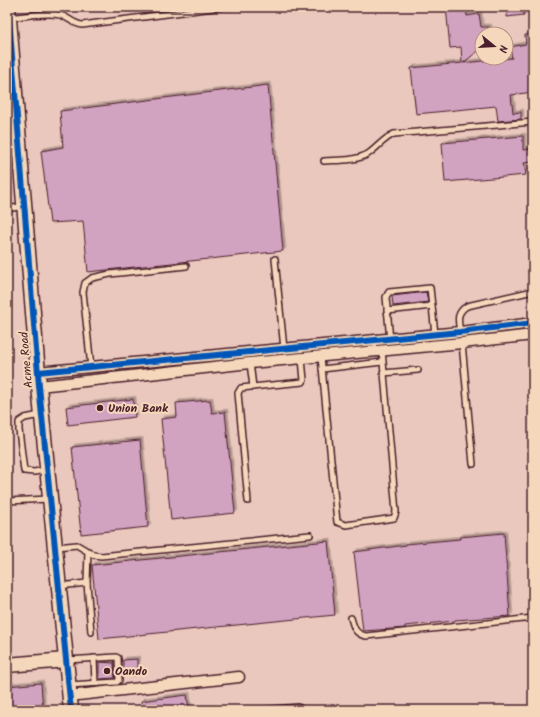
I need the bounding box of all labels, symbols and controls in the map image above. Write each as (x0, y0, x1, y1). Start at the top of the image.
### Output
north arrow (474, 26, 514, 66)
text: N (493, 43, 512, 55)
street label: Acme Road (14, 330, 38, 389)
place label: Union Bank (108, 399, 169, 418)
marker: Union Bank (95, 403, 105, 413)
place label: Oando (115, 662, 148, 681)
marker: Oando (102, 666, 112, 676)

